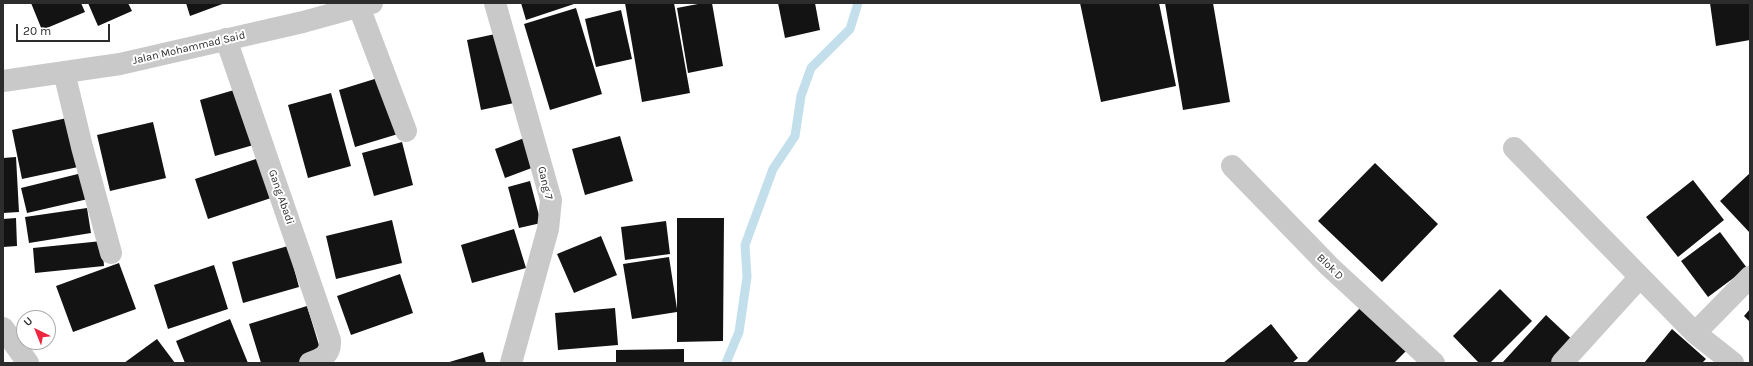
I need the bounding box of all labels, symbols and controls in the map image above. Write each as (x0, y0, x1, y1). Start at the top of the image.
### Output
scale bar (18, 16, 112, 42)
text: 20 m (23, 24, 51, 38)
street label: Jalan Mohammad Said (131, 29, 247, 67)
street label: Gang 7 (535, 165, 555, 201)
street label: Gang Abadi (265, 168, 297, 226)
street label: Blok D (1314, 251, 1346, 283)
north arrow (16, 310, 56, 350)
text: U (21, 314, 35, 329)

